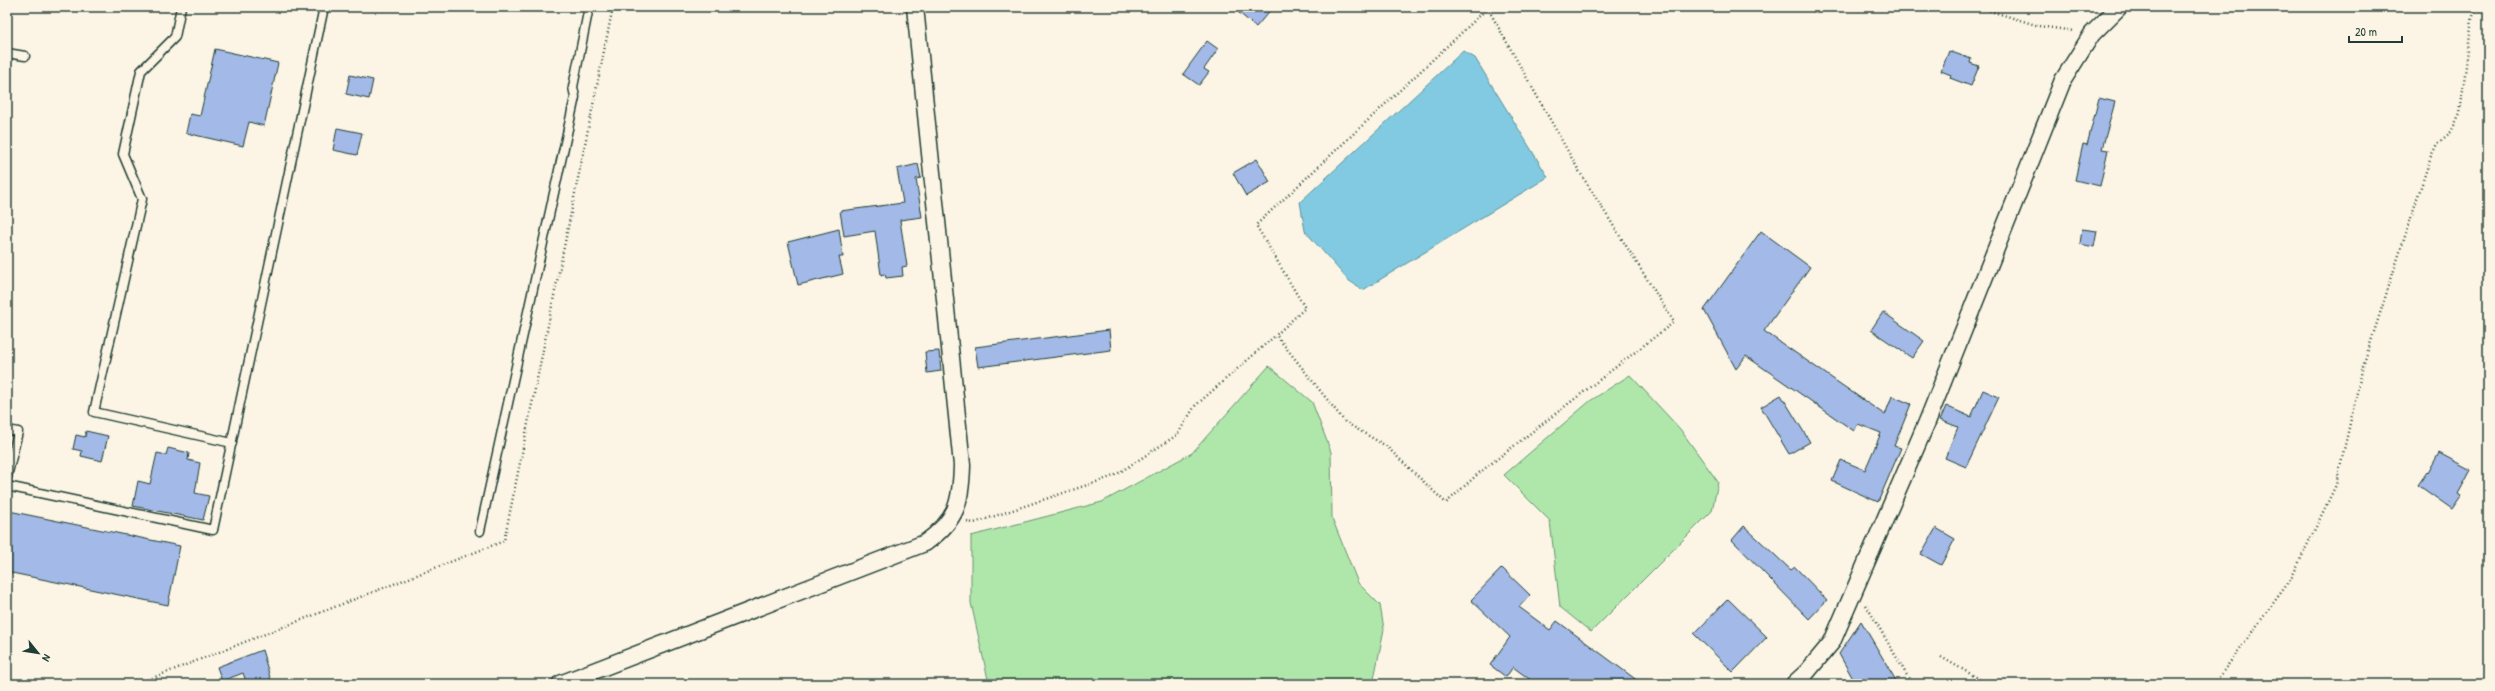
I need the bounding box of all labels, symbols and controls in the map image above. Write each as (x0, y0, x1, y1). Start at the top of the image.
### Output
scale bar (2349, 18, 2402, 44)
text: 20 m (2355, 23, 2377, 40)
north arrow (18, 633, 58, 673)
text: N (39, 652, 54, 664)

